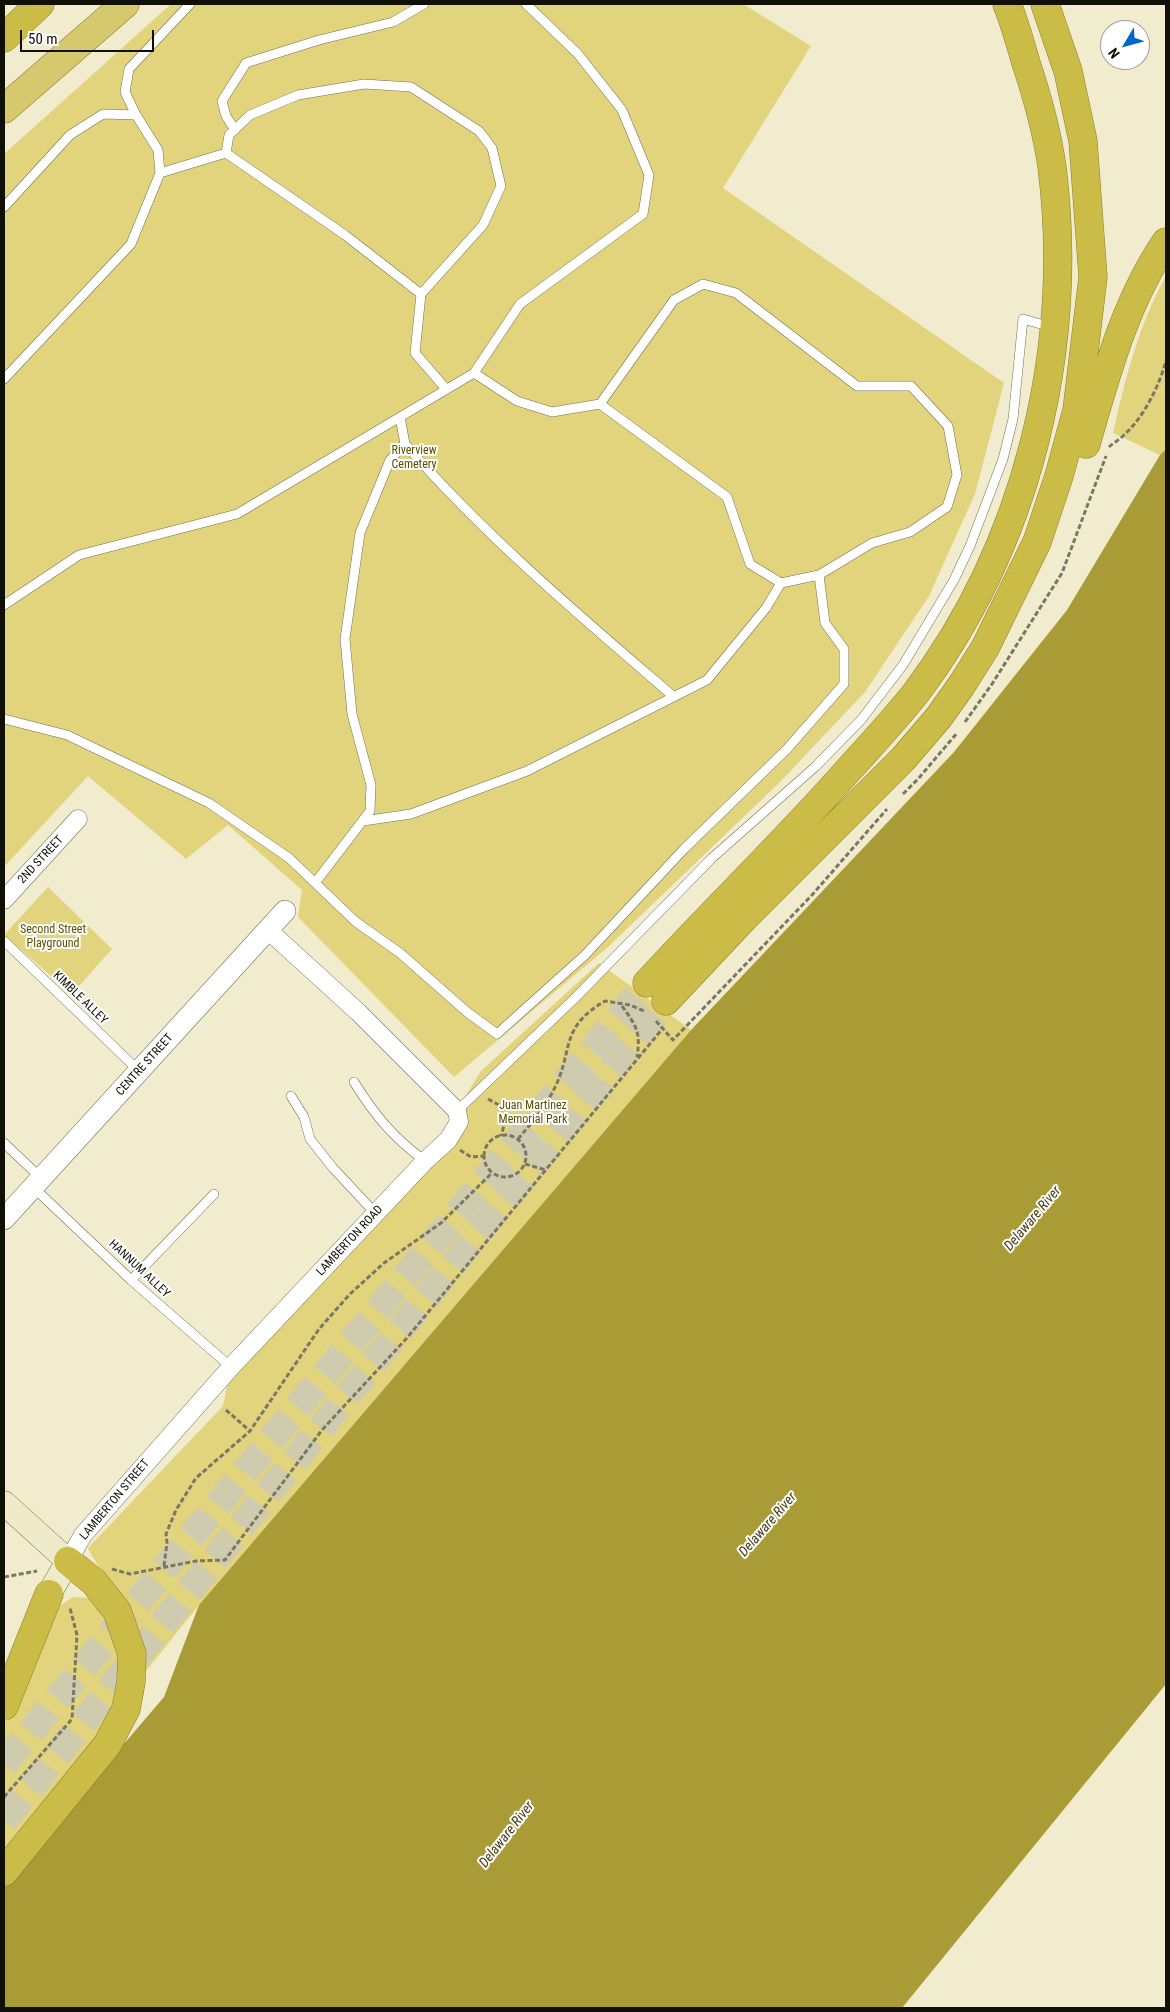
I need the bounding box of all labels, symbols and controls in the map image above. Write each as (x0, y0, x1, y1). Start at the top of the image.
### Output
scale bar (22, 20, 156, 52)
north arrow (1100, 20, 1150, 70)
text: 50 m (28, 30, 58, 48)
text: N (1105, 45, 1123, 62)
park label: Riverview Cemetery (391, 444, 437, 472)
street label: 2ND STREET (15, 833, 67, 887)
park label: Second Street Playground (20, 923, 86, 951)
street label: KIMBLE ALLEY (50, 968, 110, 1028)
street label: CENTRE STREET (113, 1031, 177, 1099)
park label: Juan Martinez Memorial Park (499, 1099, 567, 1127)
water label: Delaware River (1001, 1183, 1065, 1255)
street label: LAMBERTON ROAD (314, 1203, 386, 1279)
street label: HANNUM ALLEY (105, 1237, 173, 1301)
street label: LAMBERTON STREET (77, 1457, 153, 1543)
water label: Delaware River (736, 1490, 800, 1560)
water label: Delaware River (476, 1799, 538, 1871)

